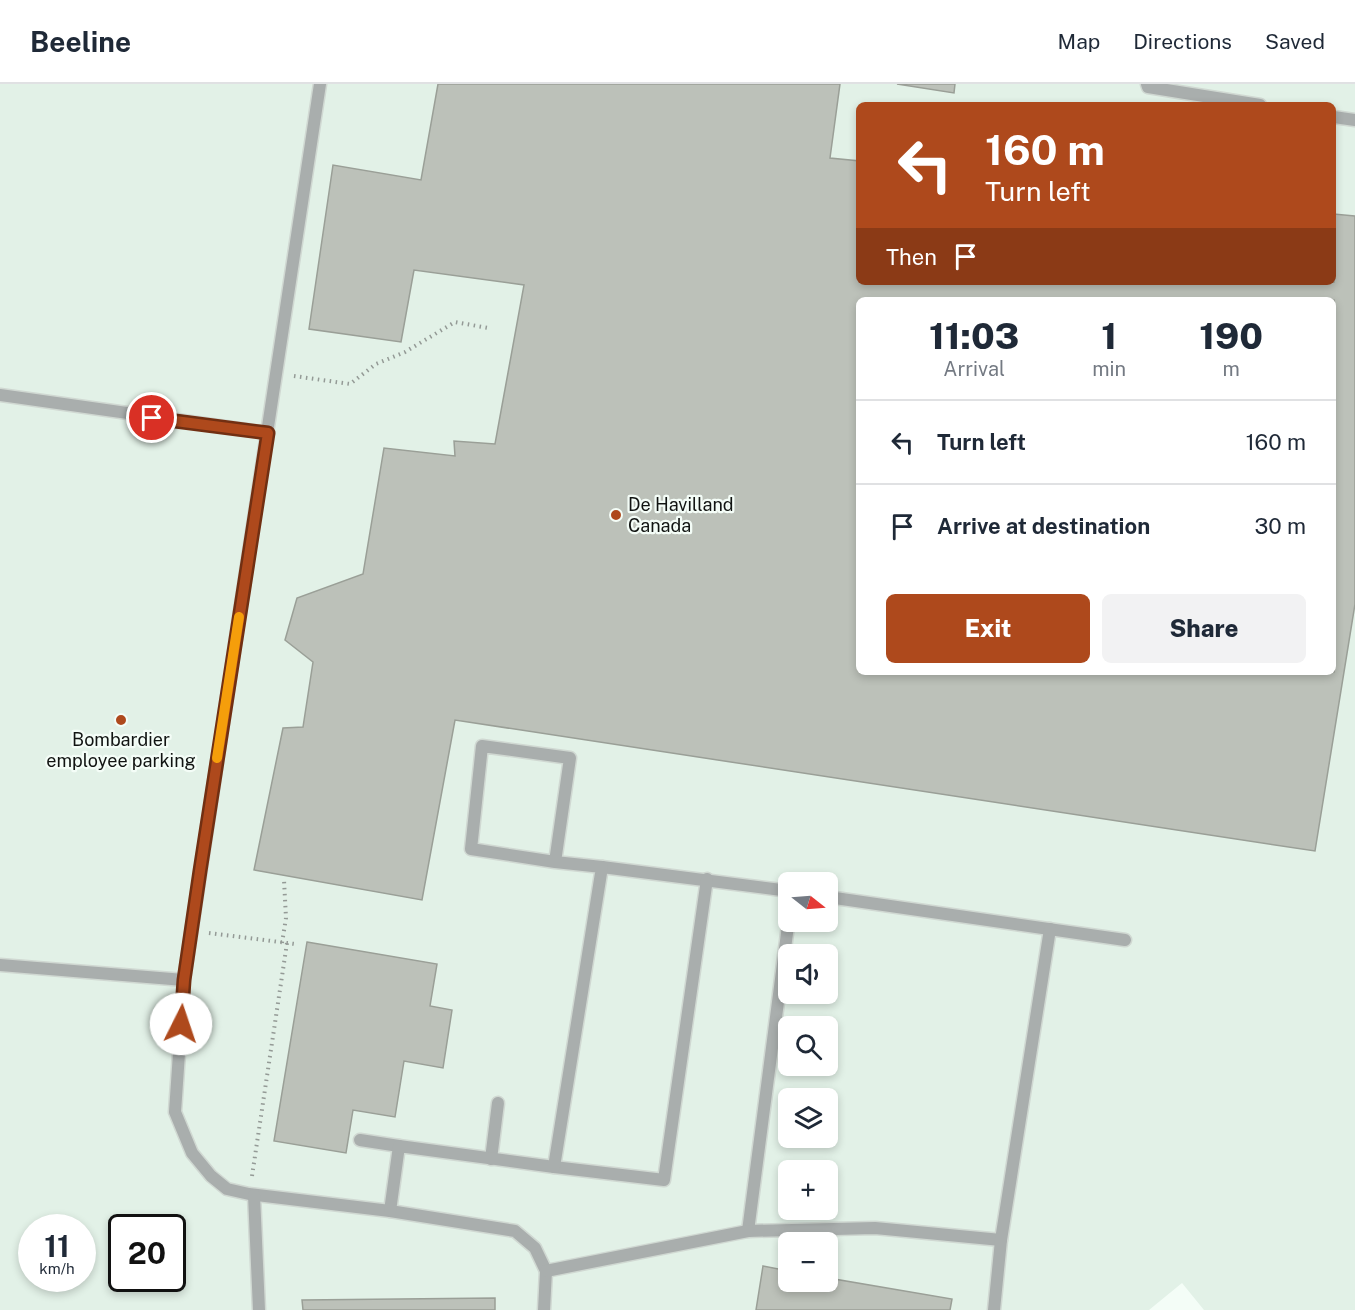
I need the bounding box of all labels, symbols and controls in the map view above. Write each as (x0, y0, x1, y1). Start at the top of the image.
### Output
text: Beeline (30, 25, 131, 58)
text: Map (1058, 29, 1100, 54)
text: Directions (1133, 29, 1232, 54)
text: Saved (1265, 29, 1325, 54)
text: 160 m (985, 125, 1105, 174)
icon: left (886, 126, 964, 204)
text: Turn left (985, 175, 1091, 207)
icon: arrive (949, 240, 982, 273)
text: Then (886, 244, 937, 270)
text: 11:03 (929, 315, 1019, 357)
text: 1 (1101, 315, 1117, 357)
text: 190 (1199, 315, 1263, 357)
text: Arrival (943, 357, 1005, 381)
text: min (1092, 357, 1126, 381)
text: m (1222, 357, 1240, 381)
pin (126, 392, 177, 443)
icon: arrive (135, 401, 168, 434)
icon: left (886, 426, 919, 459)
text: Turn left (937, 429, 1026, 455)
text: 160 m (1246, 429, 1306, 455)
place label: De Havilland Canada (628, 494, 734, 536)
marker: De Havilland Canada (609, 508, 623, 522)
icon: arrive (886, 510, 919, 543)
text: Arrive at destination (937, 513, 1150, 539)
text: 30 m (1254, 513, 1306, 539)
button: Exit (886, 594, 1090, 663)
button: Share (1102, 594, 1306, 663)
marker: Bombardier employee parking (114, 713, 128, 727)
place label: Bombardier employee parking (46, 729, 196, 771)
north arrow (778, 872, 838, 932)
map controls (778, 872, 838, 1292)
button: sound (778, 944, 838, 1004)
position arrow (149, 992, 213, 1056)
button: search (778, 1016, 838, 1076)
button: layers (778, 1088, 838, 1148)
button: + (778, 1160, 838, 1220)
speed limit sign: 20 (108, 1214, 186, 1292)
text: 11 (44, 1228, 70, 1264)
button: − (778, 1232, 838, 1292)
text: km/h (39, 1260, 75, 1277)

